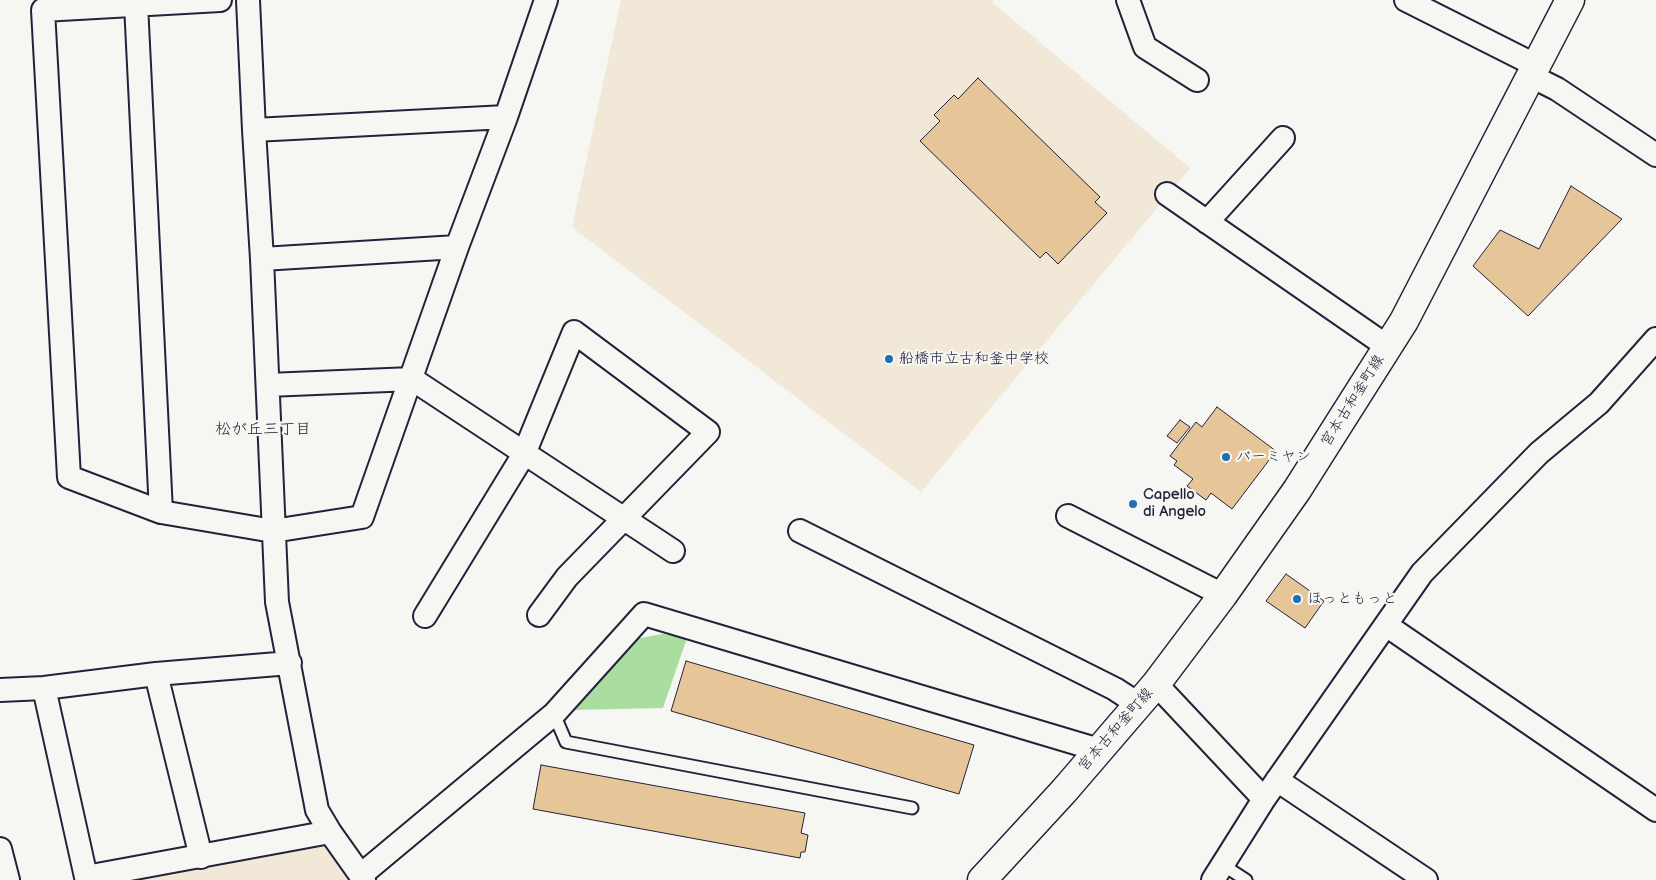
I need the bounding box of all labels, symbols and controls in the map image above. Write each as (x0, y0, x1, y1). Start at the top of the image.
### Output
place label: 船橋市立古和釜中学校 (899, 350, 1049, 368)
street label: 宮本古和釜町線 (1318, 352, 1388, 450)
marker: 船橋市立古和釜中学校 (883, 353, 895, 365)
district label: 松が丘三丁目 (215, 420, 311, 440)
place label: バーミヤン (1236, 448, 1311, 466)
marker: バーミヤン (1220, 451, 1232, 463)
place label: Capello di Angelo (1143, 486, 1206, 521)
marker: Capello di Angelo (1127, 498, 1139, 510)
place label: ほっともっと (1307, 590, 1397, 608)
marker: ほっともっと (1291, 593, 1303, 605)
street label: 宮本古和釜町線 (1075, 684, 1157, 776)

